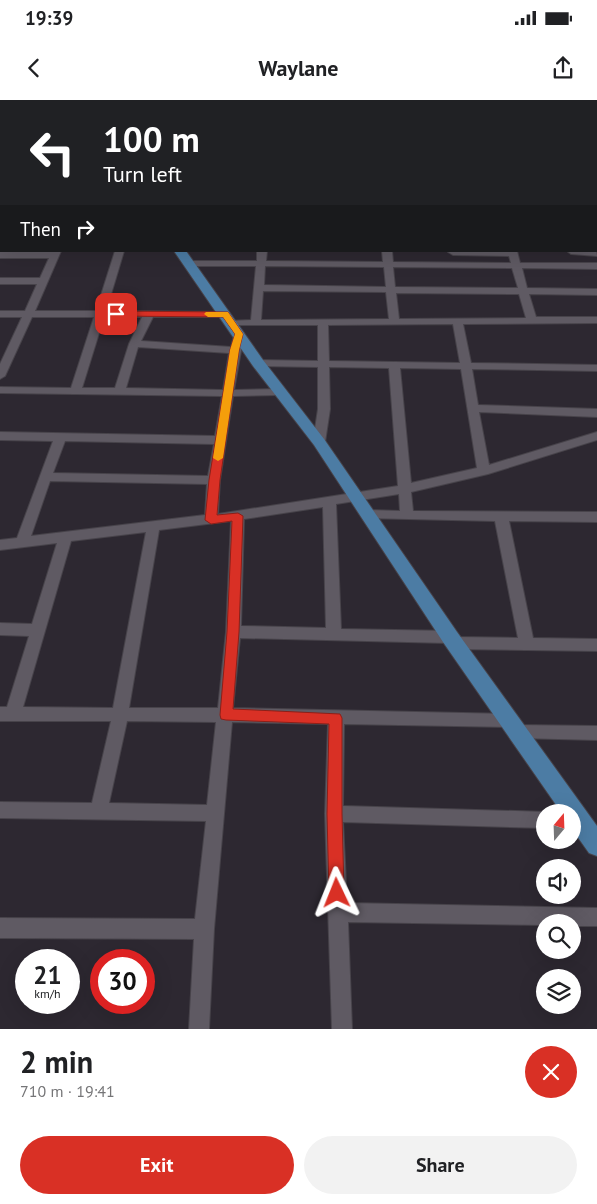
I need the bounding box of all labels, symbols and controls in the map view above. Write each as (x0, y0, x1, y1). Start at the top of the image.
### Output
text: 19:39 (25, 6, 73, 30)
icon: back (20, 54, 48, 82)
text: Waylane (259, 54, 338, 82)
icon: share (549, 54, 577, 82)
text: 100 m (103, 116, 200, 162)
icon: left (20, 120, 85, 185)
text: Turn left (103, 160, 182, 188)
icon: right (71, 215, 99, 243)
text: Then (20, 217, 61, 241)
pin (95, 293, 137, 335)
icon: arrive (102, 300, 130, 328)
north arrow (536, 804, 581, 849)
map controls (536, 804, 581, 1014)
button: sound (536, 859, 581, 904)
position arrow (310, 866, 362, 918)
button: search (536, 914, 581, 959)
speed limit sign: 30 (90, 949, 155, 1014)
text: 21 (33, 959, 62, 991)
button: layers (536, 969, 581, 1014)
text: km/h (34, 986, 61, 1001)
text: 2 min (20, 1042, 93, 1081)
button: close (525, 1046, 577, 1098)
text: 710 m · 19:41 (20, 1081, 115, 1101)
button: Exit (20, 1136, 294, 1194)
button: Share (304, 1136, 577, 1194)

